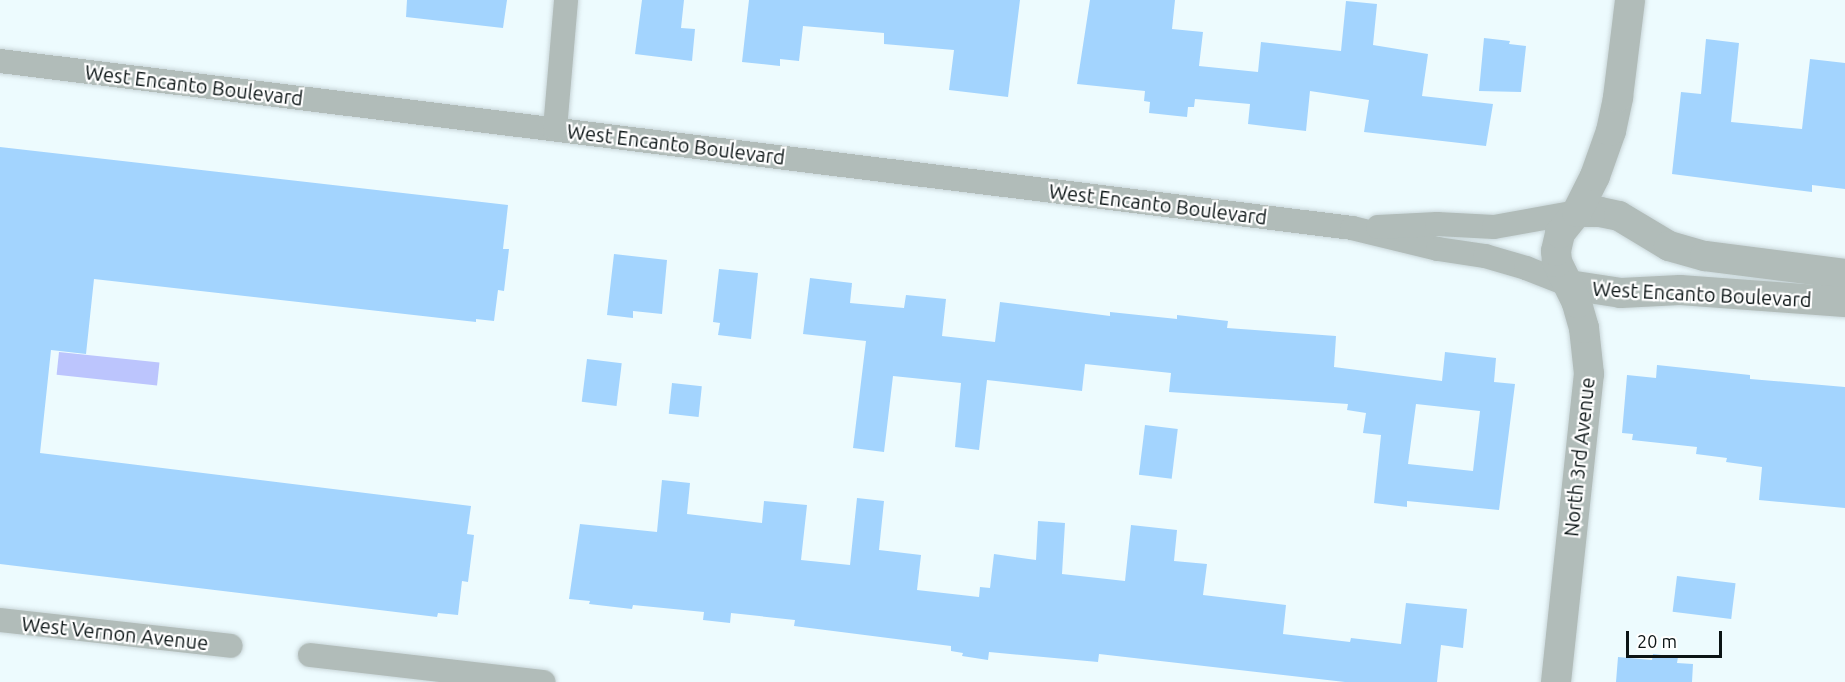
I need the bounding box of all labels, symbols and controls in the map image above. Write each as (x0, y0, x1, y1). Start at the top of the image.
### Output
street label: West Encanto Boulevard (84, 60, 304, 110)
street label: West Encanto Boulevard (566, 119, 786, 169)
street label: West Encanto Boulevard (1048, 179, 1268, 229)
street label: West Encanto Boulevard (1592, 276, 1812, 312)
street label: North 3rd Avenue (1559, 376, 1599, 538)
street label: West Vernon Avenue (21, 611, 209, 655)
scale bar (1629, 619, 1725, 657)
text: 20 m (1637, 631, 1677, 651)

